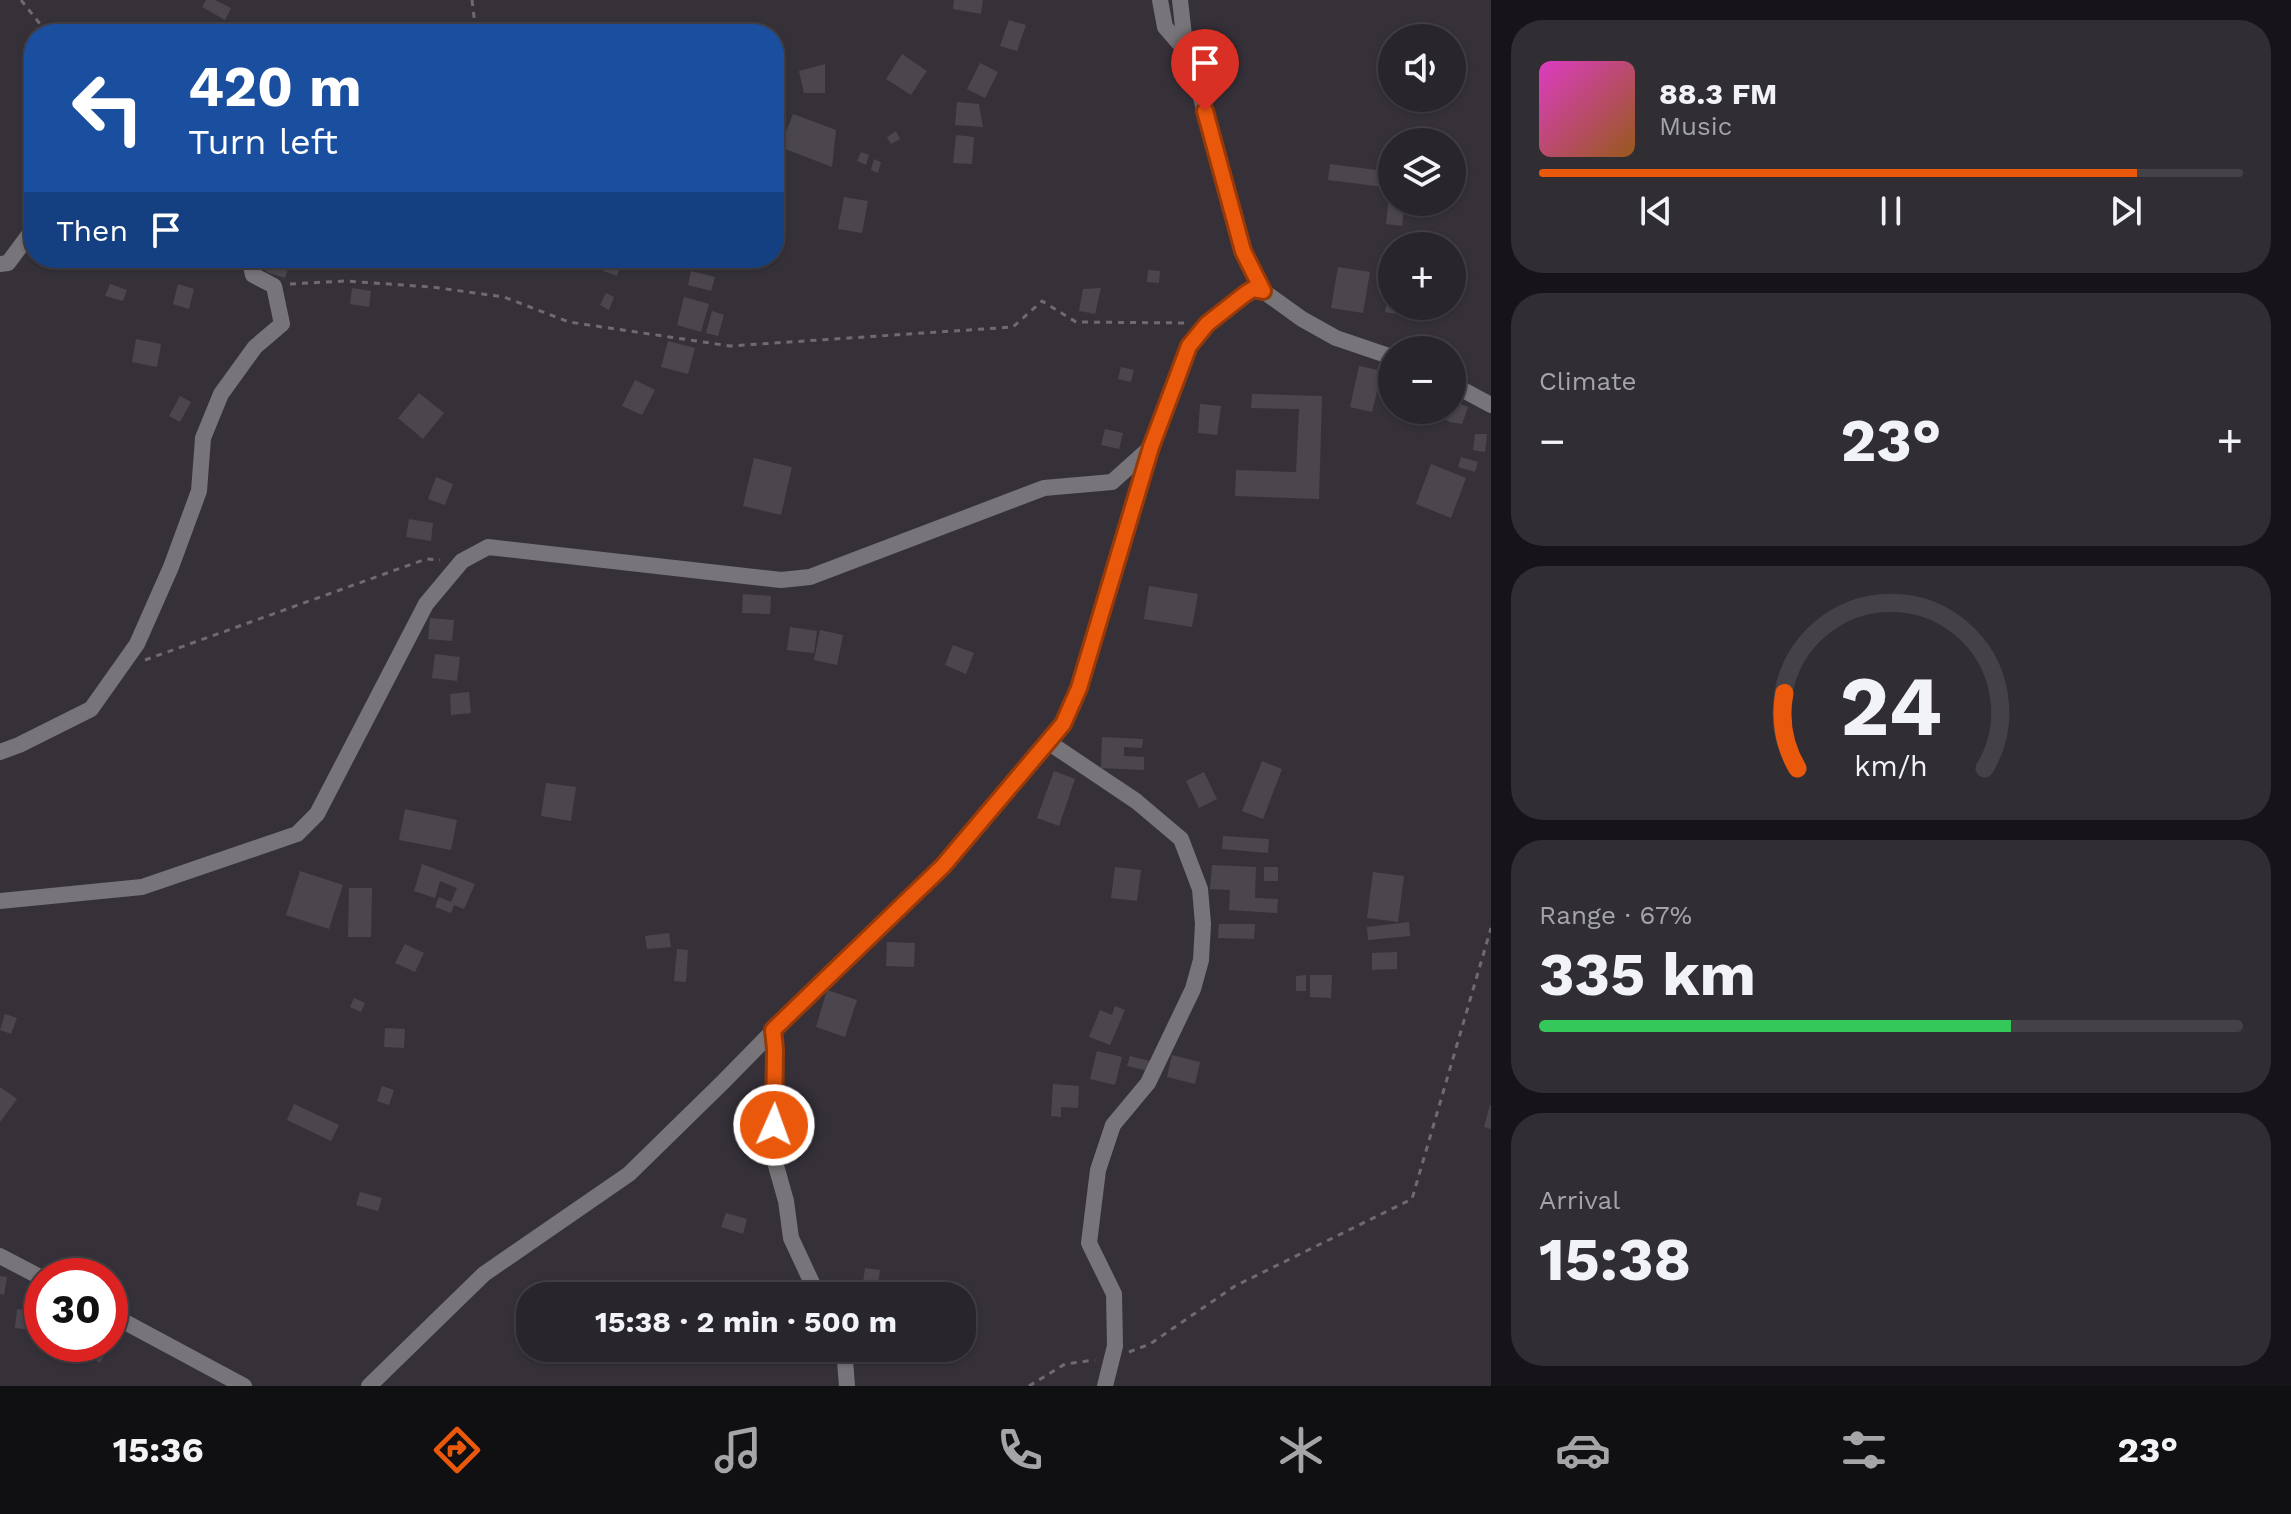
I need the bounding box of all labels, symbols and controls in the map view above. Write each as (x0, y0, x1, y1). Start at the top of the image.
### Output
map controls (1378, 24, 1466, 424)
button: sound (1378, 24, 1466, 112)
pin (1171, 29, 1239, 111)
icon: arrive (1183, 41, 1227, 85)
text: 420 m (188, 54, 362, 120)
icon: left (56, 56, 160, 160)
text: 88.3 FM (1659, 76, 1777, 111)
text: Music (1659, 111, 1732, 141)
text: Turn left (188, 121, 338, 163)
button: layers (1378, 128, 1466, 216)
icon: previous (1634, 189, 1678, 233)
icon: pause (1869, 189, 1913, 233)
icon: next (2104, 189, 2148, 233)
icon: arrive (144, 208, 188, 252)
text: Then (56, 213, 128, 248)
button: + (1378, 232, 1466, 320)
button: − (1378, 336, 1466, 424)
text: Climate (1539, 366, 1637, 396)
text: 23° (1840, 405, 1942, 476)
text: − (1539, 415, 1566, 467)
text: + (2216, 415, 2243, 467)
text: 24 (1840, 658, 1942, 755)
text: km/h (1854, 749, 1928, 783)
text: Range · 67% (1539, 900, 1692, 930)
text: 335 km (1539, 939, 1756, 1010)
position arrow (732, 1083, 816, 1167)
text: Arrival (1539, 1185, 1620, 1215)
text: 15:38 (1539, 1224, 1691, 1295)
speed limit sign: 30 (24, 1258, 128, 1362)
text: 15:38 · 2 min · 500 m (595, 1304, 897, 1339)
icon: directions (429, 1422, 485, 1478)
icon: music (710, 1422, 766, 1478)
icon: phone (992, 1422, 1048, 1478)
icon: climate (1273, 1422, 1329, 1478)
icon: car (1555, 1422, 1611, 1478)
icon: filters (1836, 1422, 1892, 1478)
text: 15:36 (113, 1429, 204, 1471)
text: 23° (2118, 1429, 2178, 1471)

